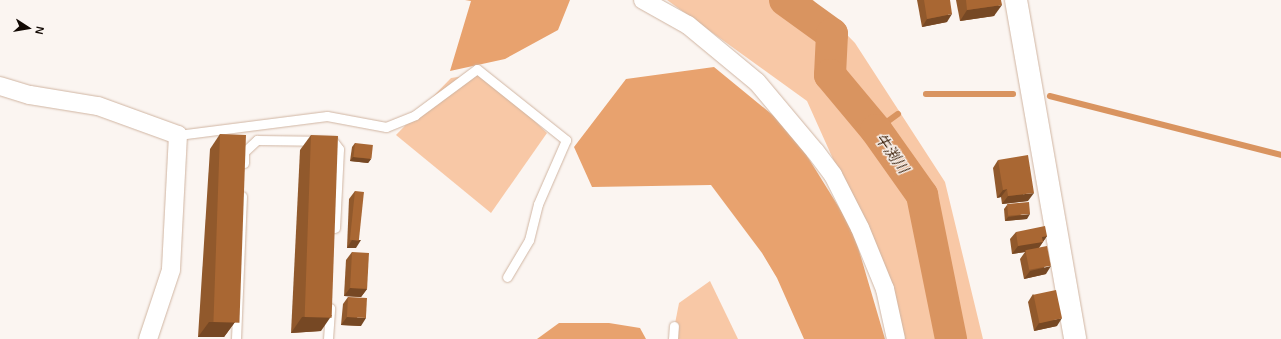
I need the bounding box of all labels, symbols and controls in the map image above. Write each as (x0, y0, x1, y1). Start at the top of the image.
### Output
north arrow (8, 8, 48, 48)
text: N (33, 25, 46, 36)
water label: 牛渕川 (871, 130, 913, 176)

